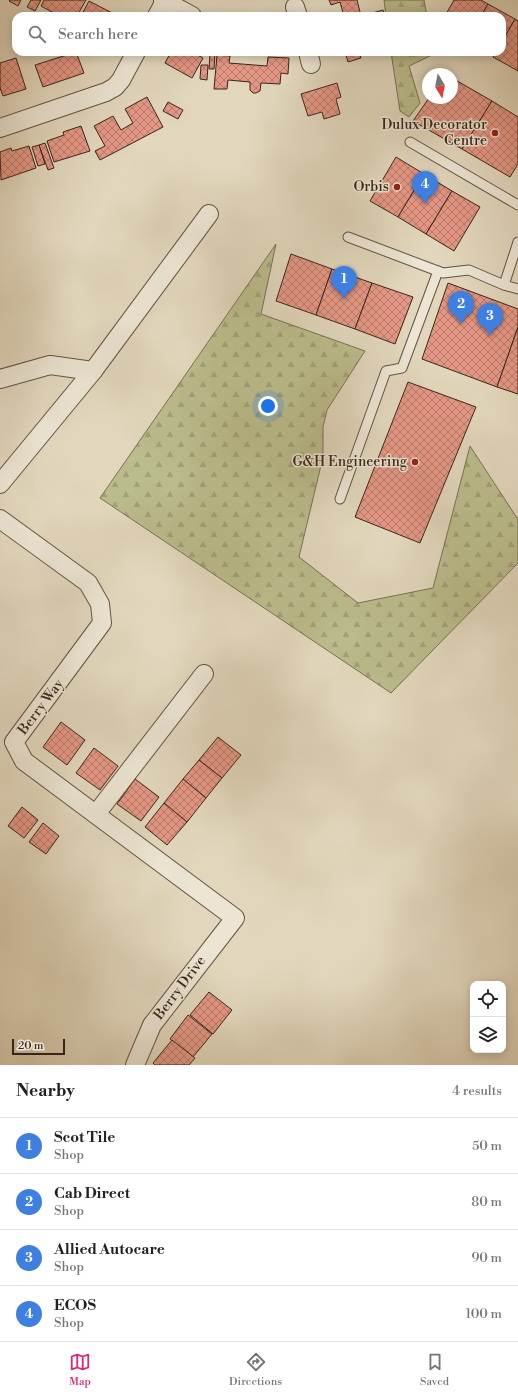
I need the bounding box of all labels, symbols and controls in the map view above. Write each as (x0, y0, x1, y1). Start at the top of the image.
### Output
search box (12, 12, 506, 56)
icon: search (26, 23, 48, 45)
text: Search here (58, 25, 138, 44)
north arrow (422, 68, 458, 104)
place label: Dulux Decorator Centre (381, 116, 487, 150)
marker: Dulux Decorator Centre (490, 128, 500, 138)
pin: 4 (412, 171, 438, 204)
place label: Orbis (353, 178, 389, 196)
marker: Orbis (392, 182, 402, 192)
pin: 1 (331, 266, 357, 299)
pin: 2 (448, 291, 474, 324)
pin: 3 (477, 303, 503, 336)
your location (258, 396, 278, 416)
place label: G&H Engineering (292, 453, 408, 471)
marker: G&H Engineering (410, 457, 420, 467)
street label: Berry Way (14, 675, 68, 739)
street label: Berry Drive (150, 953, 210, 1024)
map controls (470, 981, 506, 1053)
button: locate (470, 981, 506, 1017)
button: layers (470, 1017, 506, 1053)
scale bar (12, 1037, 65, 1056)
text: 20 m (18, 1039, 43, 1053)
text: Nearby (16, 1080, 75, 1102)
text: 4 results (452, 1083, 502, 1099)
text: Scot Tile (54, 1128, 115, 1147)
text: 1 (26, 1138, 32, 1154)
text: 50 m (472, 1138, 502, 1154)
text: Shop (54, 1147, 84, 1163)
text: Cab Direct (54, 1184, 130, 1203)
text: 2 (25, 1194, 33, 1210)
text: 80 m (471, 1194, 502, 1210)
text: Shop (54, 1203, 84, 1219)
text: Allied Autocare (54, 1240, 165, 1259)
text: 3 (25, 1250, 33, 1266)
text: 90 m (471, 1250, 502, 1266)
text: Shop (54, 1259, 84, 1275)
text: ECOS (54, 1296, 96, 1315)
text: 4 (25, 1306, 33, 1322)
text: 100 m (466, 1306, 502, 1322)
text: Shop (54, 1315, 84, 1331)
tab: Map (69, 1351, 91, 1389)
tab: Directions (229, 1351, 282, 1389)
tab: Saved (420, 1351, 449, 1389)

